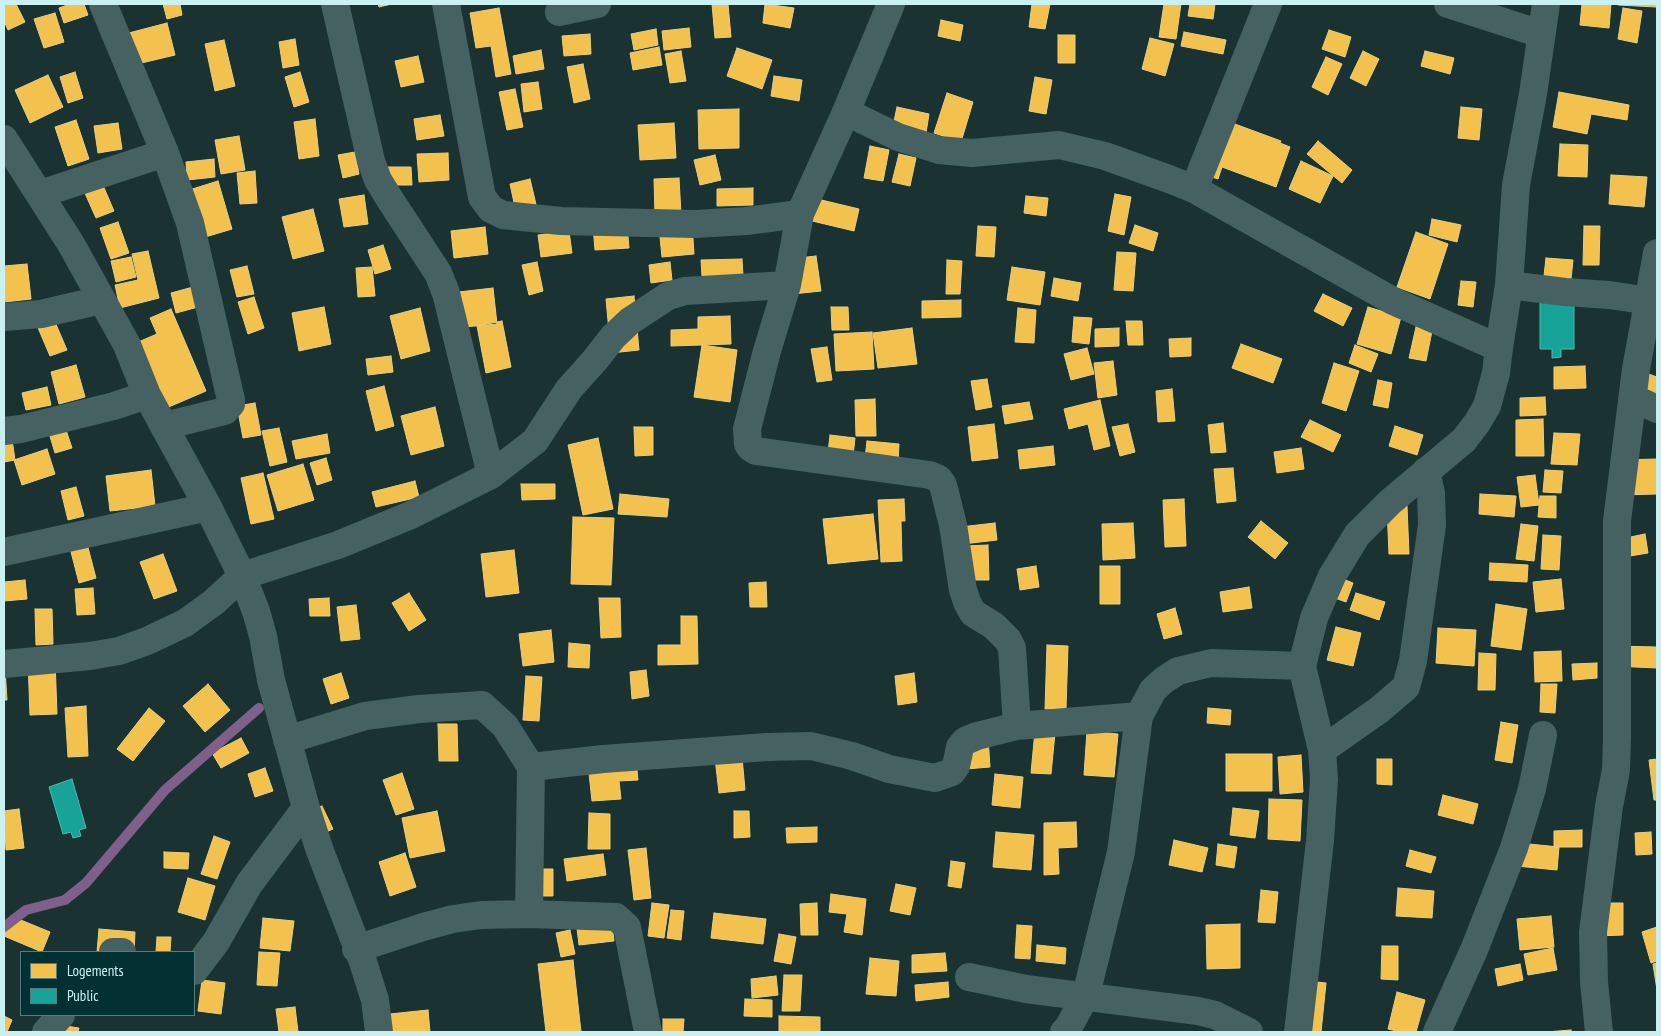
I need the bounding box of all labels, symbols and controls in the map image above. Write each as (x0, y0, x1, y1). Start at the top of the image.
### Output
legend (20, 951, 195, 1016)
text: Logements (67, 961, 123, 980)
text: Public (67, 986, 98, 1005)

